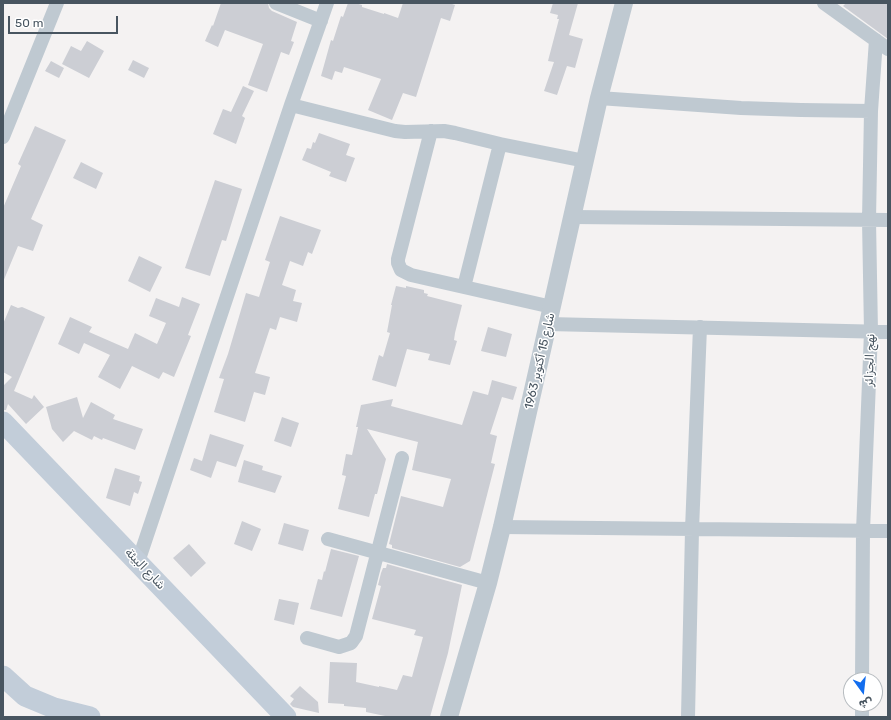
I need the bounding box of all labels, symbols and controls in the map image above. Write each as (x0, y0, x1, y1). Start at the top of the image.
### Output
scale bar (10, 8, 120, 34)
text: 50 m (15, 16, 43, 30)
street label: شارع 15 أكتوبر 1963 (522, 311, 558, 411)
street label: نهج الجزائر (862, 333, 878, 387)
street label: شارع البيئة (122, 545, 168, 593)
north arrow (843, 672, 883, 712)
text: ش (858, 695, 874, 711)

